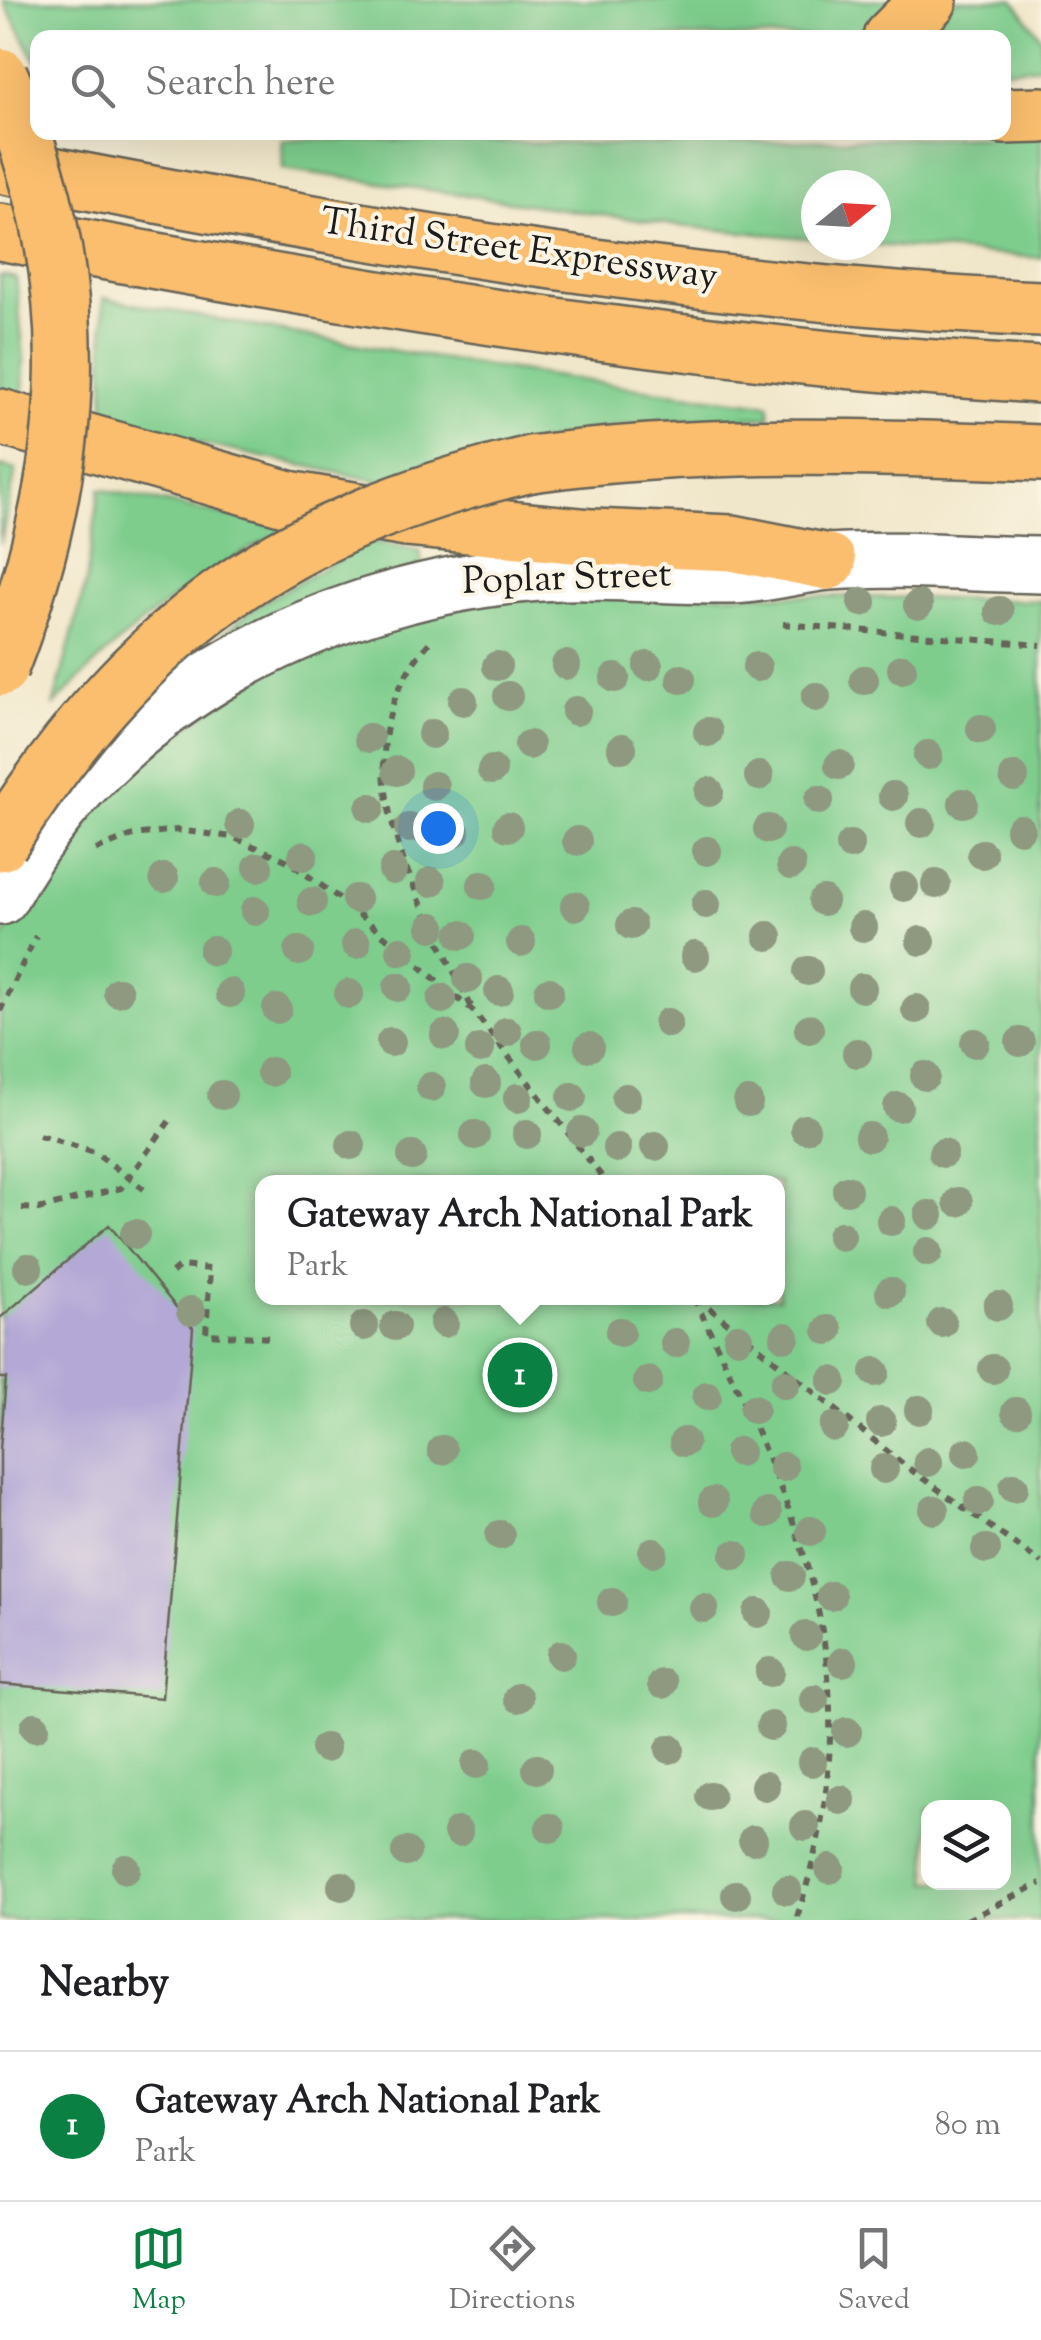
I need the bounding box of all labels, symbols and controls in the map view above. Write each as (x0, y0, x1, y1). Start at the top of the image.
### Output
search box (30, 30, 1011, 140)
icon: search (65, 58, 120, 113)
text: Search here (145, 58, 336, 112)
north arrow (801, 170, 891, 260)
street label: Third Street Expressway (317, 196, 721, 306)
street label: Poplar Street (462, 549, 672, 611)
your location (413, 803, 464, 854)
popup (255, 1175, 785, 1305)
text: Gateway Arch National Park (287, 1190, 753, 1244)
text: Park (287, 1244, 348, 1290)
pin: 1 (488, 1338, 552, 1412)
map controls (921, 1800, 1011, 1890)
button: layers (921, 1800, 1011, 1890)
text: Nearby (40, 1955, 169, 2015)
text: Gateway Arch National Park (135, 2076, 601, 2130)
text: 1 (67, 2103, 78, 2149)
text: 80 m (935, 2103, 1001, 2149)
text: Park (135, 2130, 196, 2176)
tab: Map (131, 2221, 186, 2321)
tab: Directions (449, 2221, 575, 2321)
tab: Saved (838, 2221, 910, 2321)

